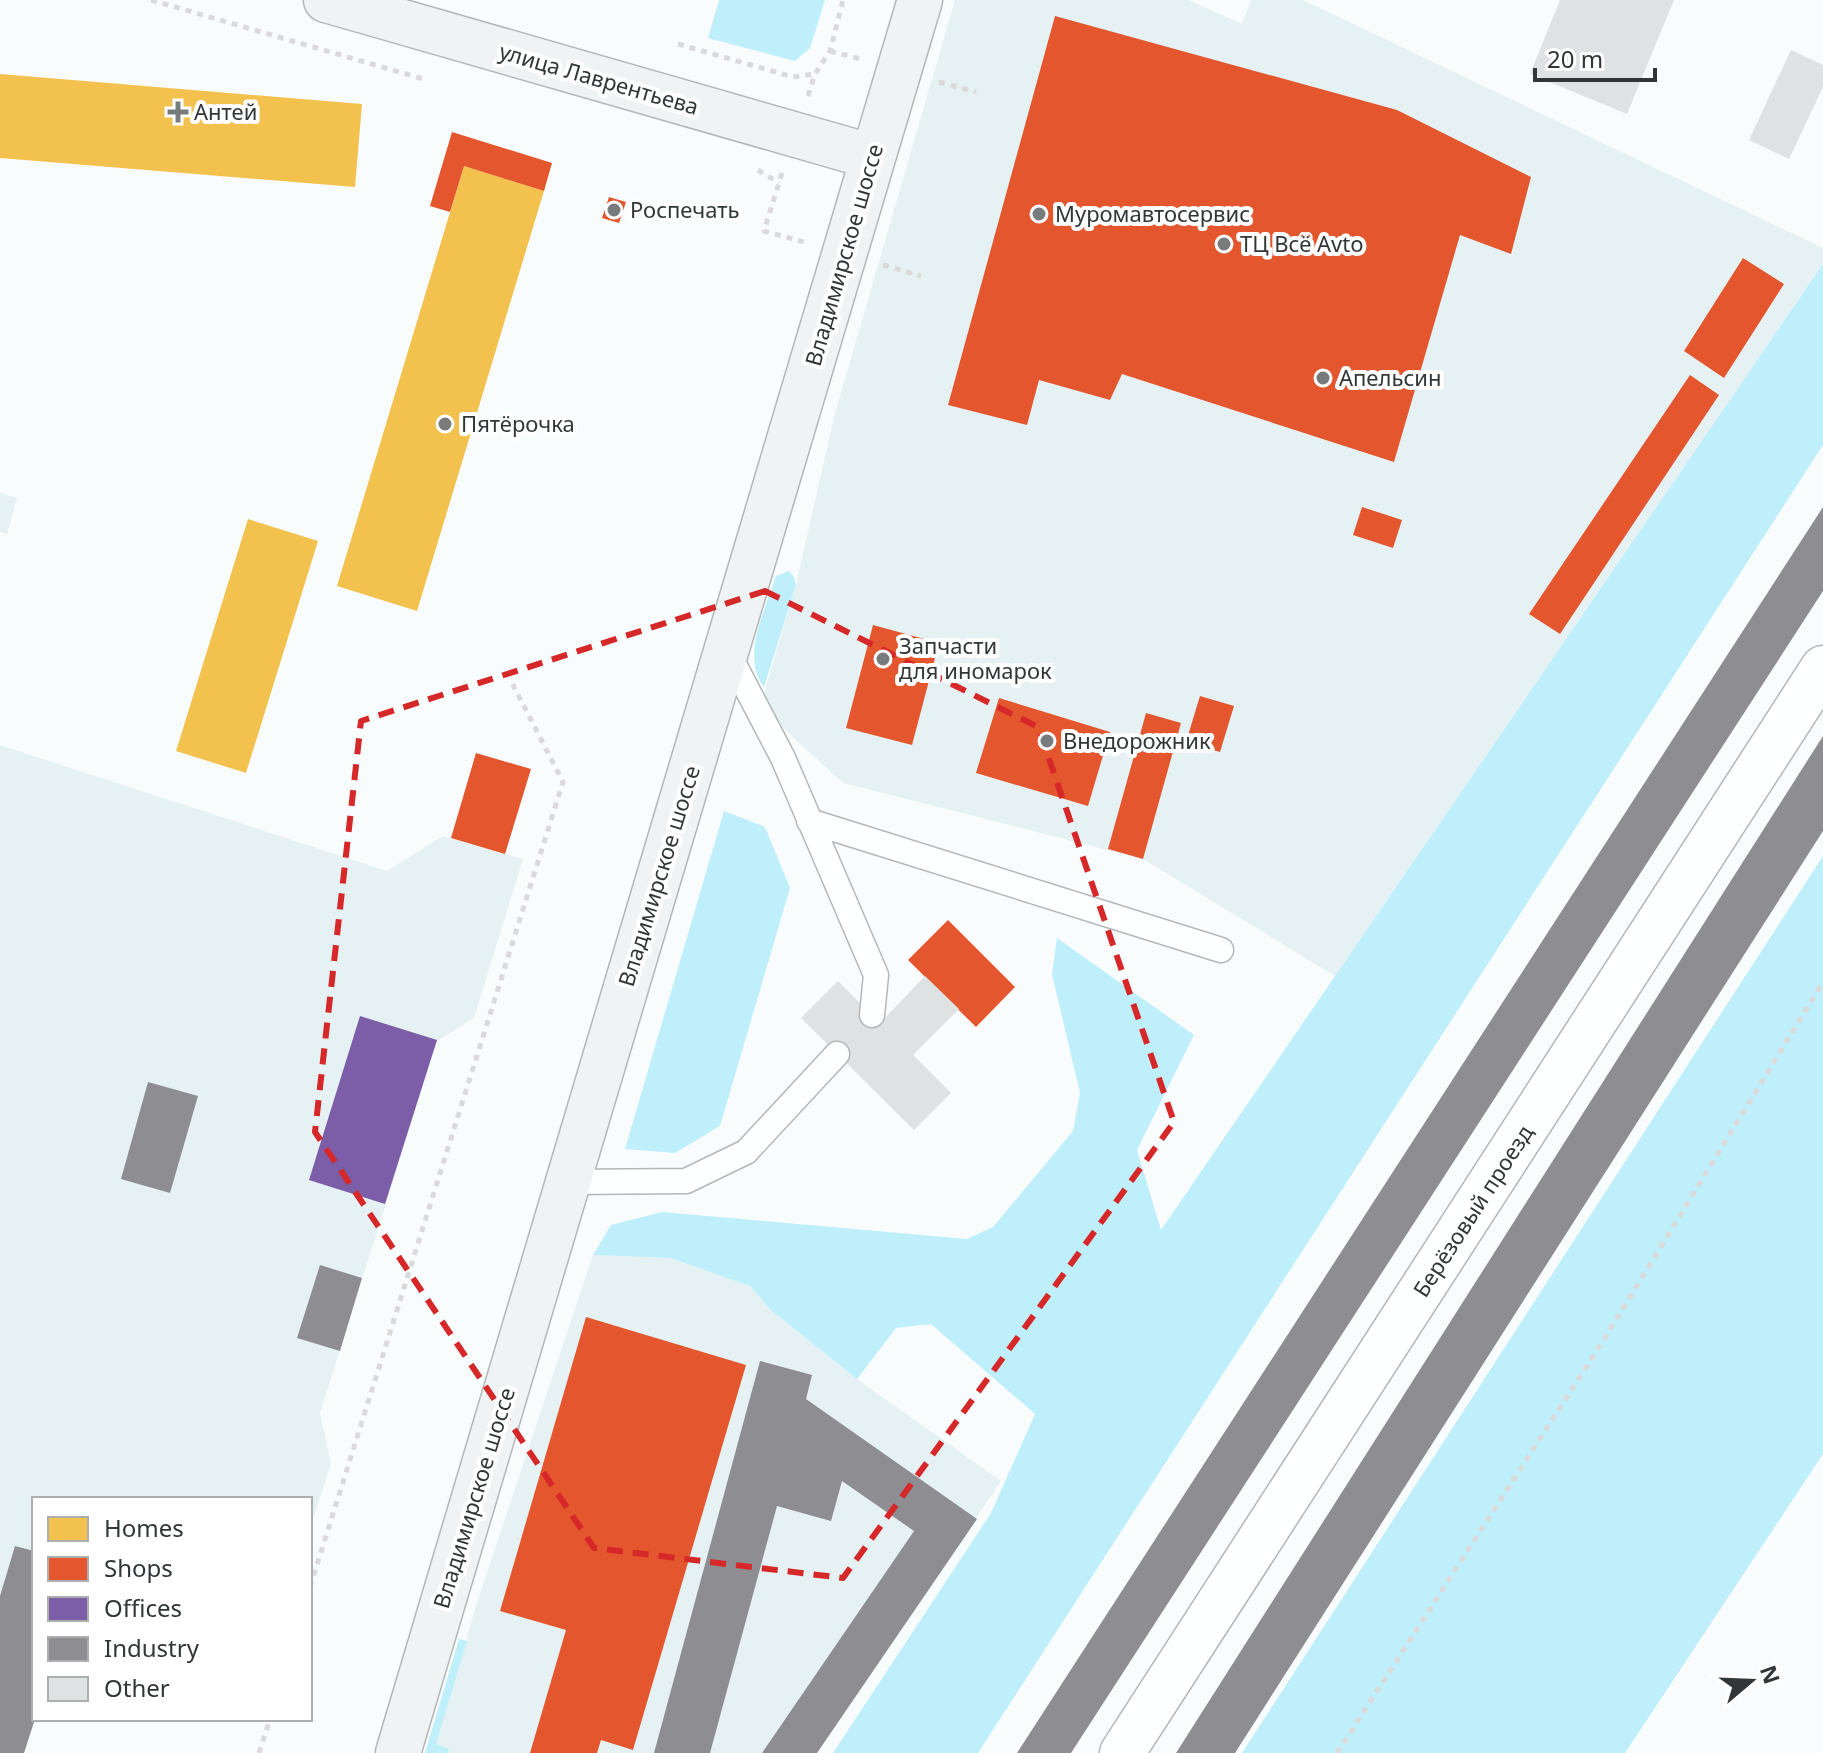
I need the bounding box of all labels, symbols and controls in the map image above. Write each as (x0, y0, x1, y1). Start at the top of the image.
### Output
scale bar (1535, 32, 1655, 82)
street label: улица Лаврентьева (496, 35, 702, 121)
text: 20 m (1547, 42, 1603, 75)
place label: Антей (194, 96, 257, 126)
marker: Антей (169, 103, 187, 121)
street label: Владимирское шоссе (797, 140, 889, 369)
place label: Роспечать (630, 194, 739, 224)
place label: Муромавтосервис (1055, 198, 1250, 228)
marker: Роспечать (605, 201, 623, 219)
marker: Муромавтосервис (1030, 205, 1048, 223)
place label: ТЦ Всё Avto (1240, 228, 1364, 258)
marker: ТЦ Всё Avto (1215, 235, 1233, 253)
place label: Апельсин (1339, 362, 1441, 392)
marker: Апельсин (1314, 369, 1332, 387)
place label: Пятёрочка (461, 408, 575, 438)
marker: Пятёрочка (436, 415, 454, 433)
place label: Запчасти для иномарок (899, 630, 1052, 685)
marker: Запчасти для иномарок (874, 650, 892, 668)
place label: Внедорожник (1063, 725, 1211, 755)
marker: Внедорожник (1038, 732, 1056, 750)
street label: Владимирское шоссе (610, 762, 706, 990)
street label: Берёзовый проезд (1405, 1118, 1539, 1302)
street label: Владимирское шоссе (425, 1384, 521, 1612)
legend (32, 1497, 312, 1721)
text: Homes (104, 1511, 184, 1544)
text: Shops (104, 1551, 173, 1584)
text: Offices (104, 1591, 182, 1624)
text: Industry (104, 1631, 200, 1664)
north arrow (1711, 1641, 1791, 1721)
text: N (1754, 1661, 1788, 1688)
text: Other (104, 1671, 170, 1704)

